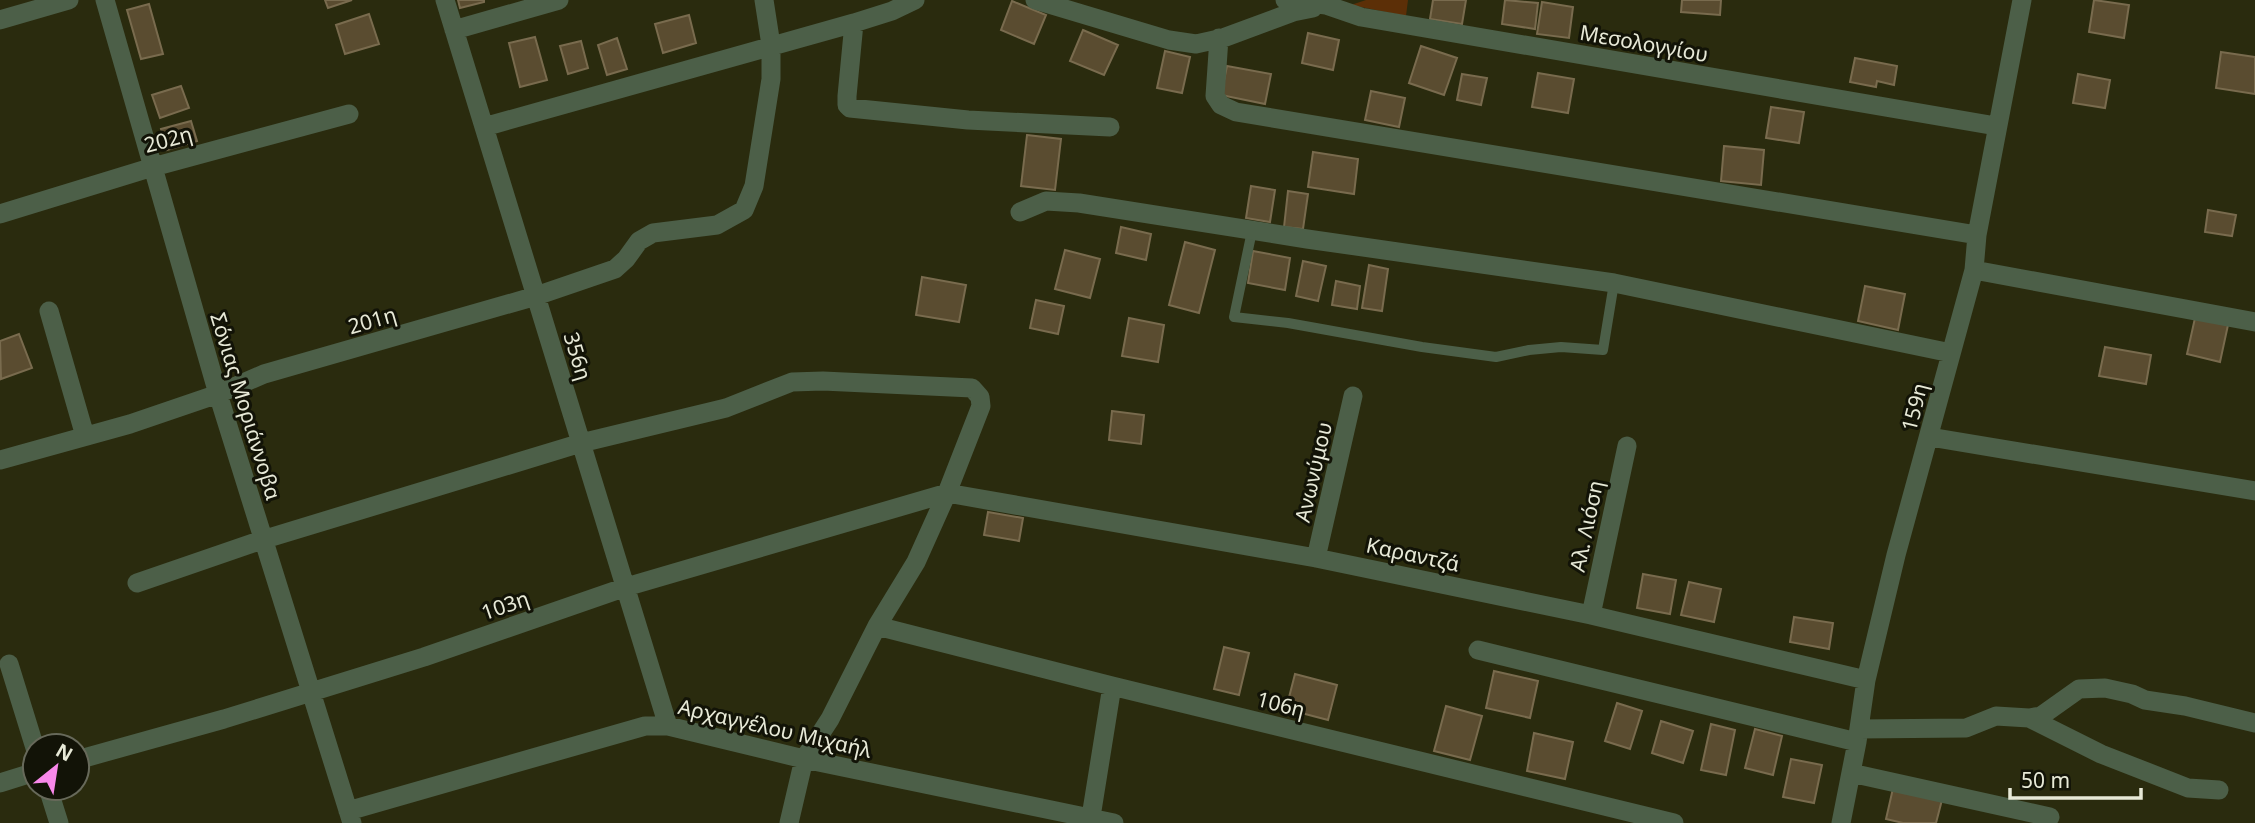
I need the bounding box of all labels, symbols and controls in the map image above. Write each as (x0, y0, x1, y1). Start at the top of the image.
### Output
street label: Μεσολογγίου (1578, 18, 1710, 68)
street label: 202η (141, 119, 195, 159)
street label: 201η (345, 300, 399, 340)
street label: Σόνιας Μοριάννοβα (204, 309, 288, 503)
street label: 356η (557, 329, 599, 383)
street label: 159η (1895, 380, 1933, 434)
street label: Ανωνύμου (1288, 419, 1338, 525)
street label: Αλ. Λιόση (1563, 478, 1609, 574)
street label: Καραντζά (1364, 530, 1462, 578)
street label: 103η (477, 584, 533, 626)
street label: 106η (1254, 685, 1308, 723)
street label: Αρχαγγέλου Μιχαήλ (676, 692, 874, 764)
north arrow (21, 732, 91, 802)
text: N (51, 737, 78, 767)
scale bar (2010, 756, 2141, 800)
text: 50 m (2021, 766, 2070, 794)

